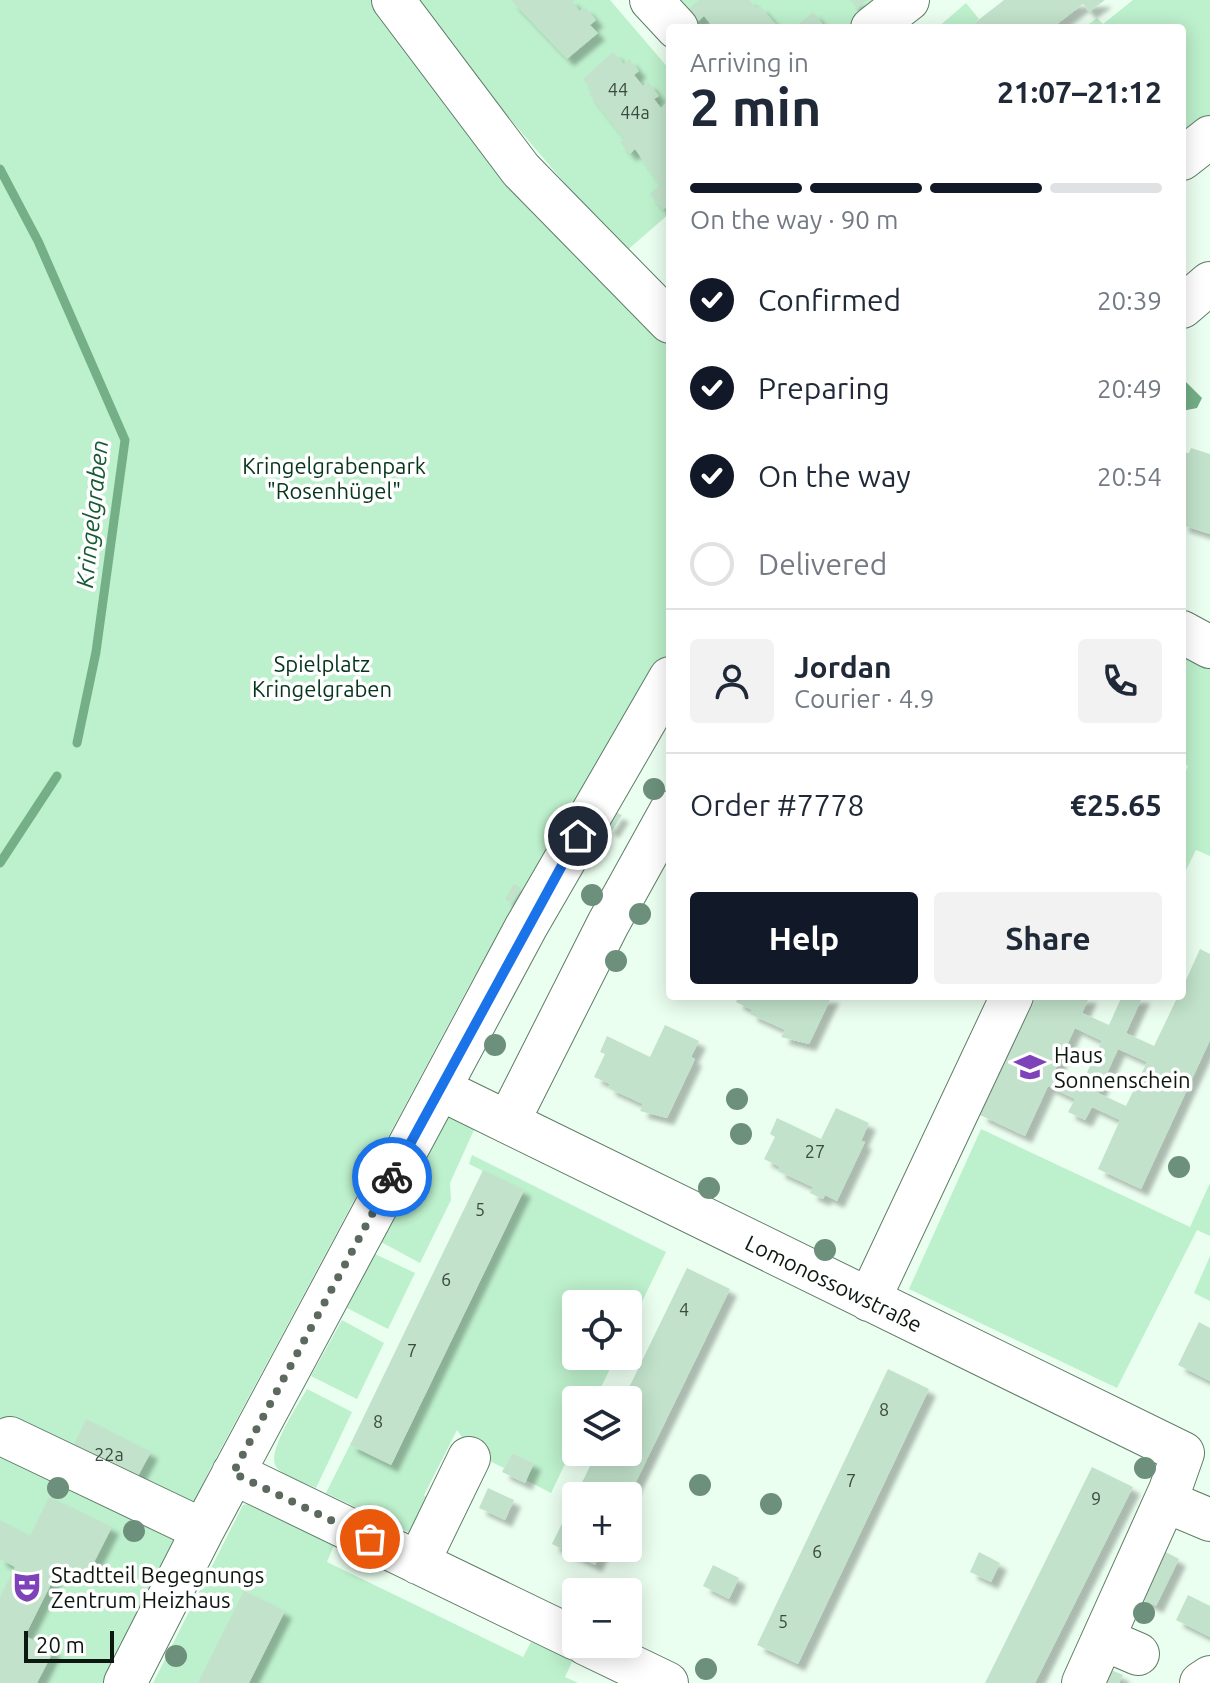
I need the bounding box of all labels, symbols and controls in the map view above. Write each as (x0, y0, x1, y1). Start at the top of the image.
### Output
text: Arriving in (690, 48, 809, 77)
text: 21:07–21:12 (997, 75, 1162, 109)
text: 2 min (690, 78, 821, 136)
house number: 44 (608, 79, 628, 99)
house number: 44a (620, 102, 650, 122)
text: On the way · 90 m (690, 205, 898, 234)
icon: check (690, 278, 734, 322)
text: Confirmed (758, 283, 901, 317)
text: 20:39 (1097, 286, 1162, 315)
icon: check (690, 366, 734, 410)
text: Preparing (758, 371, 890, 405)
text: 20:49 (1097, 374, 1162, 403)
water label: Kringelgraben (71, 439, 113, 589)
park label: Kringelgrabenpark "Rosenhügel" (242, 453, 426, 503)
icon: check (690, 454, 734, 498)
text: On the way (758, 459, 911, 493)
text: 20:54 (1097, 462, 1162, 491)
text: Delivered (758, 547, 887, 581)
button: person (690, 639, 774, 723)
button: phone (1078, 639, 1162, 723)
text: Jordan (794, 650, 892, 684)
park label: Spielplatz Kringelgraben (252, 651, 392, 701)
text: Courier · 4.9 (794, 684, 934, 713)
text: Order #7778 (690, 788, 864, 822)
text: €25.65 (1070, 788, 1162, 822)
pin (544, 802, 612, 870)
icon: home (556, 814, 600, 858)
button: Help (690, 892, 918, 984)
button: Share (934, 892, 1162, 984)
place label: Haus Sonnenschein (1054, 1042, 1191, 1092)
school or university icon: Haus Sonnenschein (1013, 1050, 1047, 1084)
courier (352, 1137, 432, 1217)
house number: 27 (805, 1141, 825, 1161)
icon: bike (370, 1155, 414, 1199)
house number: 5 (475, 1199, 485, 1219)
street label: Lomonossowstraße (742, 1229, 926, 1337)
house number: 6 (441, 1269, 451, 1289)
map controls (562, 1290, 642, 1658)
button: locate (562, 1290, 642, 1370)
house number: 4 (679, 1299, 689, 1319)
house number: 7 (407, 1340, 417, 1360)
button: layers (562, 1386, 642, 1466)
house number: 8 (879, 1399, 889, 1419)
house number: 8 (373, 1411, 383, 1431)
house number: 22a (94, 1444, 124, 1464)
house number: 7 (846, 1470, 856, 1490)
button: + (562, 1482, 642, 1562)
house number: 9 (1091, 1488, 1101, 1508)
pin (336, 1505, 404, 1573)
icon: bag (348, 1517, 392, 1561)
house number: 6 (812, 1541, 822, 1561)
place label: Stadtteil Begegnungs Zentrum Heizhaus (51, 1562, 264, 1612)
theatre icon: Stadtteil Begegnungs Zentrum Heizhaus (10, 1570, 44, 1604)
button: − (562, 1578, 642, 1658)
house number: 5 (778, 1611, 788, 1631)
scale bar (24, 1627, 114, 1663)
text: 20 m (36, 1632, 85, 1657)

